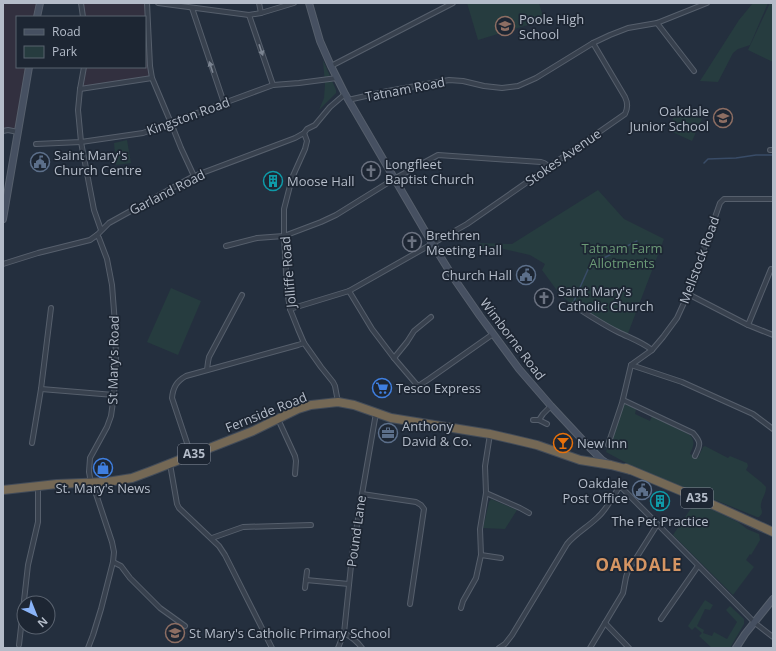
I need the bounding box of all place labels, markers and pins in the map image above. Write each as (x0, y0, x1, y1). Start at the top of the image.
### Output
place label: Poole High School (519, 10, 584, 43)
school or university icon: Poole High School (494, 15, 516, 37)
place label: Oakdale Junior School (628, 102, 709, 135)
school or university icon: Oakdale Junior School (712, 107, 734, 129)
place label: Saint Mary's Church Centre (54, 146, 142, 179)
public building icon: Saint Mary's Church Centre (29, 151, 51, 173)
place label: Longfleet Baptist Church (385, 155, 474, 188)
church icon: Longfleet Baptist Church (360, 160, 382, 182)
building icon: Moose Hall (262, 170, 284, 192)
place label: Moose Hall (287, 172, 355, 190)
place label: Brethren Meeting Hall (426, 226, 502, 259)
church icon: Brethren Meeting Hall (401, 231, 423, 253)
public building icon: Church Hall (515, 264, 537, 286)
place label: Church Hall (442, 266, 512, 284)
place label: Saint Mary's Catholic Church (558, 282, 654, 315)
church icon: Saint Mary's Catholic Church (533, 287, 555, 309)
supermarket icon: Tesco Express (371, 377, 393, 399)
place label: Tesco Express (396, 379, 481, 397)
place label: Anthony David & Co. (402, 417, 472, 450)
office icon: Anthony David & Co. (377, 422, 399, 444)
bar icon: New Inn (552, 432, 574, 454)
place label: New Inn (577, 434, 627, 452)
shop icon: St. Mary's News (92, 457, 114, 479)
place label: Oakdale Post Office (562, 474, 628, 507)
place label: St. Mary's News (55, 479, 151, 497)
public building icon: Oakdale Post Office (631, 479, 653, 501)
building icon: The Pet Practice (649, 490, 671, 512)
place label: The Pet Practice (612, 512, 708, 530)
school or university icon: St Mary's Catholic Primary School (164, 622, 186, 644)
place label: St Mary's Catholic Primary School (189, 624, 390, 642)

